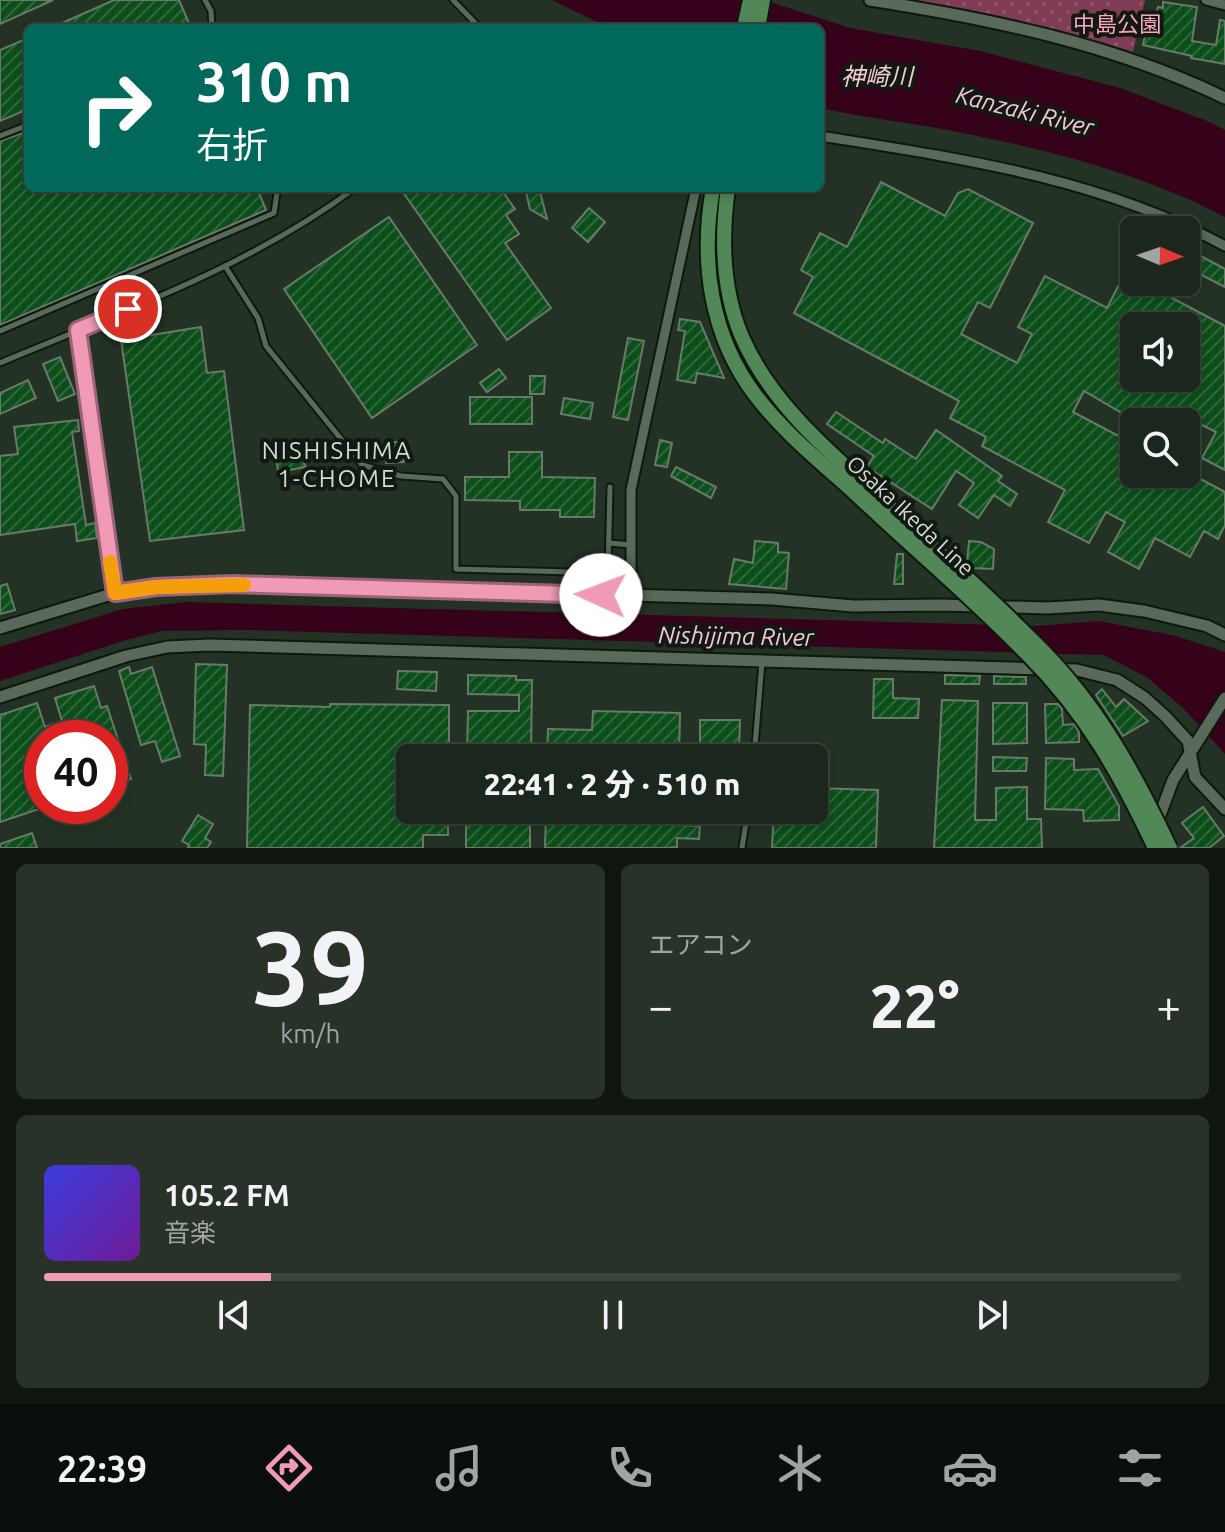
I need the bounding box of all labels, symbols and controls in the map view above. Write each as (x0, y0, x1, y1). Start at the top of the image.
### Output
park label: 中島公園 (1073, 11, 1161, 36)
text: 310 m (196, 50, 352, 113)
icon: right (64, 56, 168, 160)
water label: 神崎川 (841, 63, 916, 90)
water label: Kanzaki River (953, 81, 1098, 141)
text: 右折 (196, 124, 268, 165)
north arrow (1120, 216, 1200, 296)
map controls (1120, 216, 1200, 488)
pin (94, 275, 162, 343)
icon: arrive (106, 287, 150, 331)
button: sound (1120, 312, 1200, 392)
button: search (1120, 408, 1200, 488)
district label: NISHISHIMA 1-CHOME (262, 437, 412, 492)
street label: Osaka Ikeda Line (842, 450, 980, 580)
position arrow (559, 553, 643, 637)
water label: Nishijima River (658, 621, 815, 651)
speed limit sign: 40 (24, 720, 128, 824)
text: 22:41 · 2 分 · 510 m (484, 767, 740, 801)
text: 39 (252, 908, 369, 1025)
text: エアコン (649, 930, 753, 959)
text: 22° (870, 972, 959, 1039)
text: − (649, 981, 673, 1030)
text: + (1156, 981, 1181, 1030)
text: km/h (280, 1019, 340, 1048)
text: 105.2 FM (164, 1178, 290, 1212)
text: 音楽 (164, 1218, 216, 1247)
icon: previous (212, 1293, 256, 1337)
icon: pause (591, 1293, 635, 1337)
icon: next (970, 1293, 1014, 1337)
icon: directions (261, 1440, 317, 1496)
icon: music (431, 1440, 487, 1496)
icon: phone (602, 1440, 658, 1496)
icon: climate (772, 1440, 828, 1496)
icon: car (942, 1440, 998, 1496)
icon: filters (1112, 1440, 1168, 1496)
text: 22:39 (57, 1448, 147, 1489)

